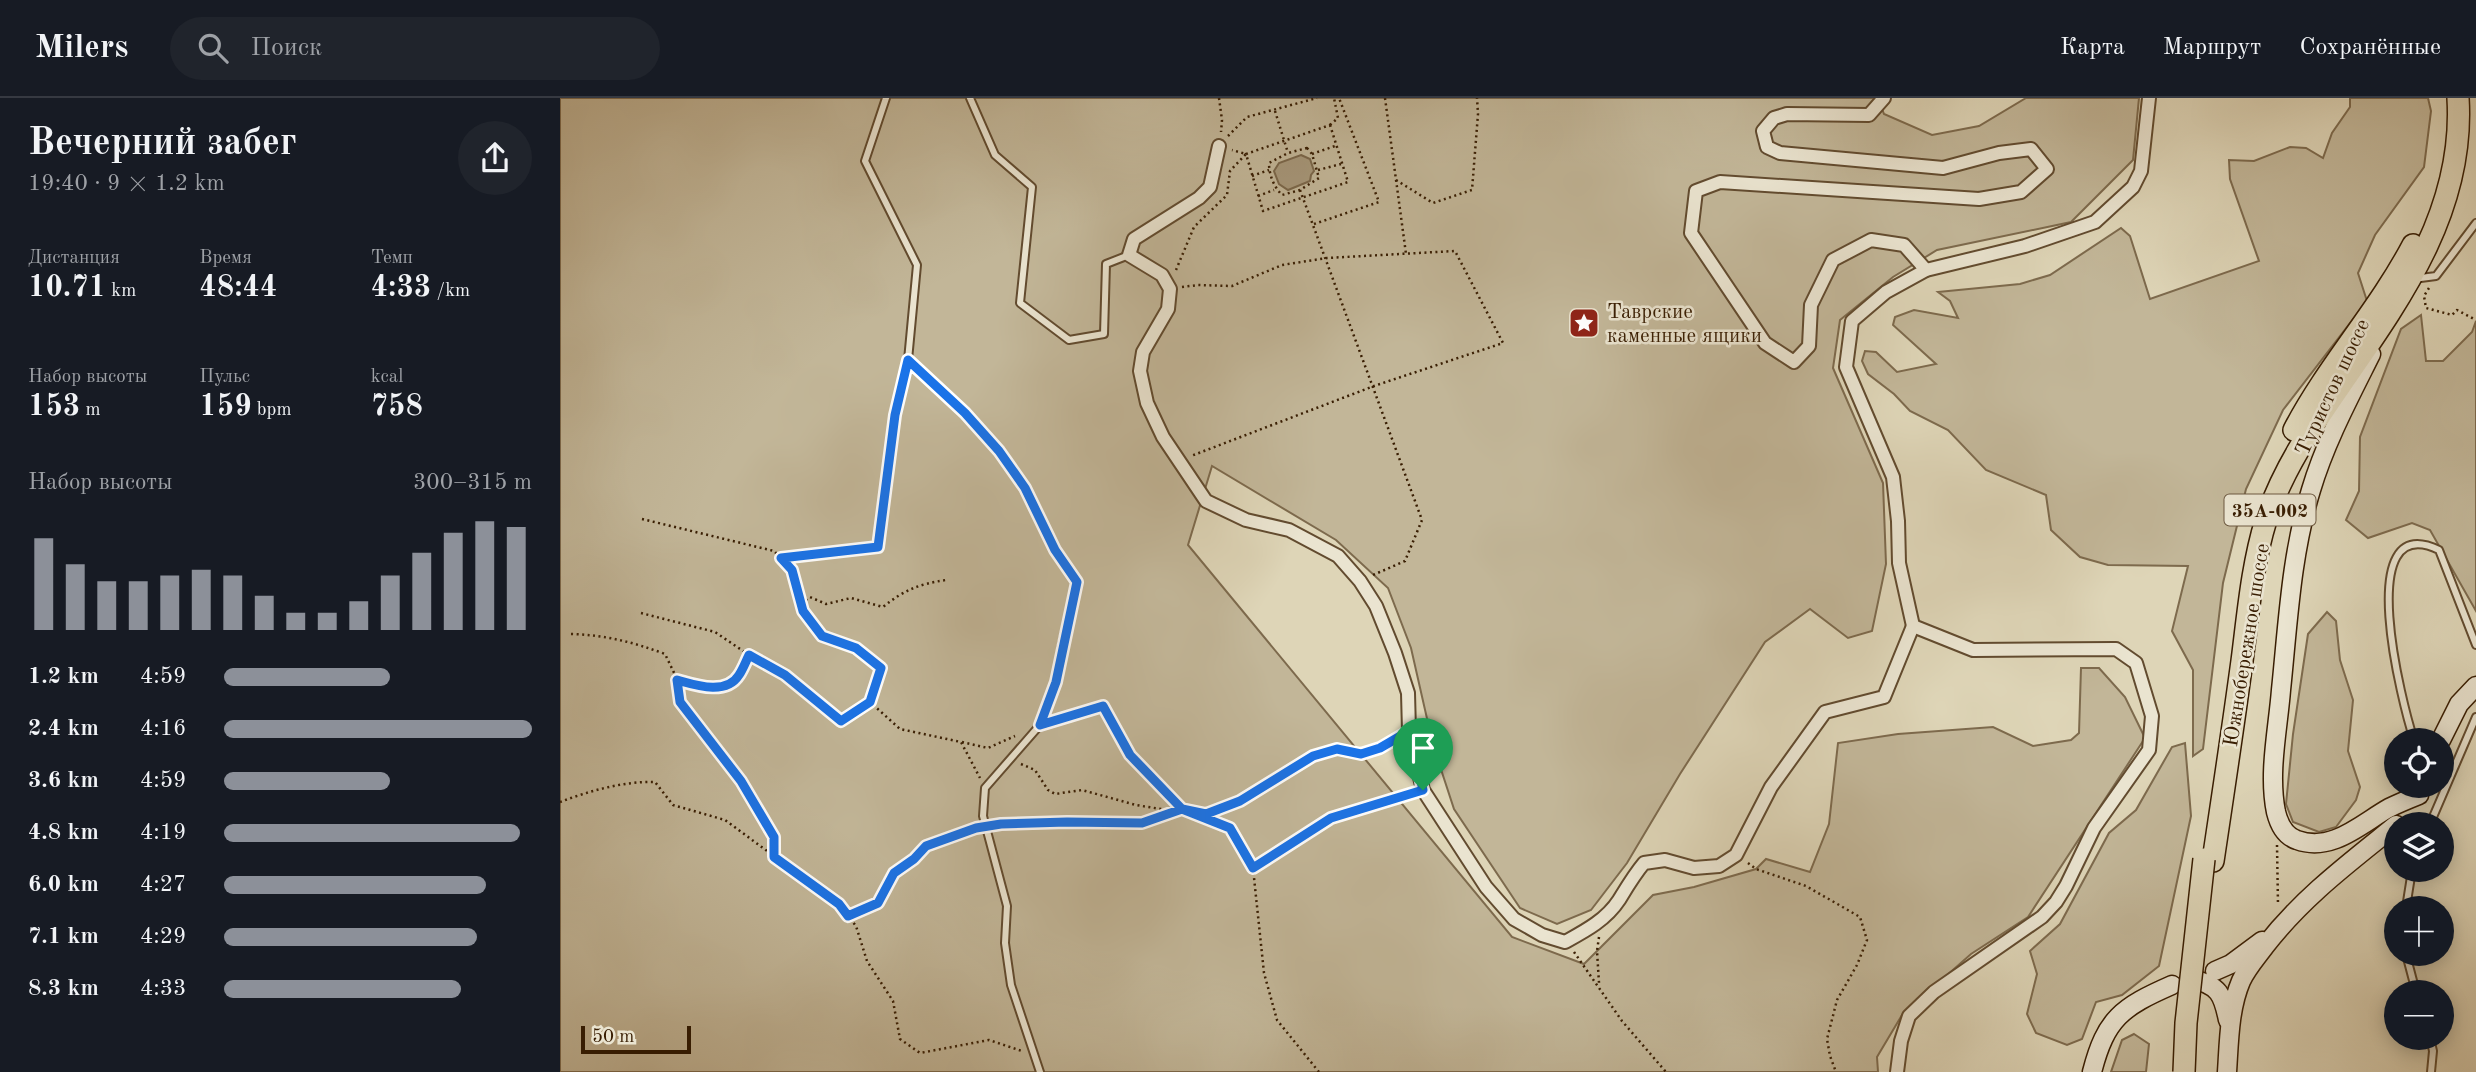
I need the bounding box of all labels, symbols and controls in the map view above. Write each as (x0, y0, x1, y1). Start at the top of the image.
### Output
search box (170, 17, 660, 80)
icon: search (194, 29, 232, 67)
text: Milers (35, 32, 128, 65)
text: Поиск (250, 35, 322, 61)
text: Карта (2060, 36, 2125, 60)
text: Маршрут (2163, 36, 2261, 60)
text: Сохранённые (2299, 36, 2441, 60)
button: share (458, 121, 532, 195)
text: Вечерний забег (28, 125, 297, 163)
text: 19:40 · 9 × 1.2 km (28, 172, 225, 195)
text: Дистанция (28, 249, 120, 268)
text: Время (199, 249, 252, 268)
text: Темп (371, 249, 413, 268)
text: 10.71 (28, 273, 106, 303)
text: 48:44 (199, 273, 277, 303)
text: 4:33 (371, 273, 431, 303)
text: km (106, 282, 136, 301)
text: /km (431, 282, 470, 301)
place label: Таврские каменные ящики (1607, 302, 1762, 347)
place icon: Таврские каменные ящики (1567, 306, 1601, 340)
street label: Туристов шоссе (2293, 316, 2374, 459)
text: Набор высоты (28, 368, 147, 387)
text: Пульс (199, 368, 250, 387)
text: kcal (371, 368, 403, 387)
text: 153 (28, 392, 80, 422)
text: 159 (199, 392, 252, 422)
text: 758 (371, 392, 423, 422)
text: m (80, 401, 101, 420)
text: bpm (252, 401, 292, 420)
text: Набор высоты (28, 471, 172, 494)
text: 300–315 m (413, 471, 532, 494)
road number: 35А-002 (2224, 494, 2316, 526)
street label: Южнобережное шоссе (2221, 542, 2274, 748)
text: 1.2 km (28, 665, 99, 688)
text: 4:59 (140, 665, 186, 688)
text: 2.4 km (28, 717, 99, 740)
text: 4:16 (140, 717, 186, 740)
pin (1393, 718, 1453, 790)
map controls (2384, 728, 2454, 1050)
button: locate (2384, 728, 2454, 798)
icon: arrive (1404, 729, 1442, 767)
text: 3.6 km (28, 769, 99, 792)
text: 4:59 (140, 769, 186, 792)
button: layers (2384, 812, 2454, 882)
text: 4.8 km (28, 821, 99, 844)
text: 4:19 (140, 821, 186, 844)
text: 6.0 km (28, 873, 99, 896)
text: 4:27 (140, 873, 186, 896)
button: + (2384, 896, 2454, 966)
text: 7.1 km (28, 925, 99, 948)
text: 4:29 (140, 925, 186, 948)
text: 8.3 km (28, 977, 99, 1000)
text: 4:33 (140, 977, 186, 1000)
button: − (2384, 980, 2454, 1050)
scale bar (581, 1023, 691, 1055)
text: 50 m (592, 1028, 634, 1047)

